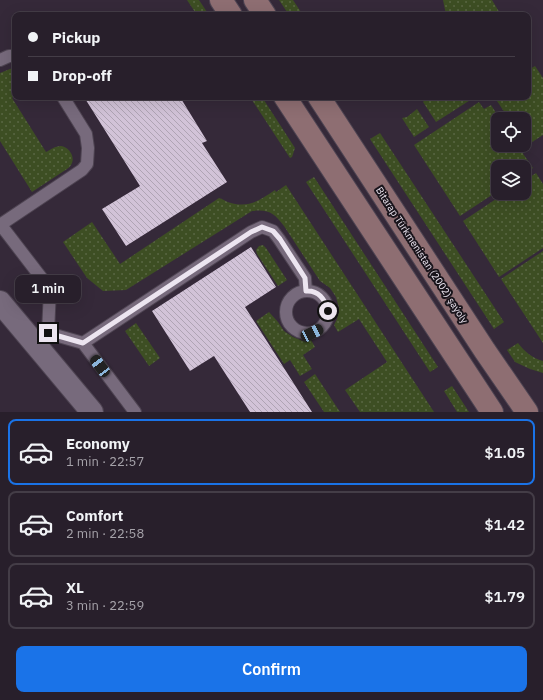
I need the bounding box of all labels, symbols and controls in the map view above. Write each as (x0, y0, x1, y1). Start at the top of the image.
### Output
text: Pickup (52, 28, 100, 47)
text: Drop-off (52, 66, 112, 85)
map controls (491, 112, 531, 200)
button: locate (491, 112, 531, 152)
button: layers (491, 160, 531, 200)
street label: Bitarap Türkmenistan (2002) şaýoly (373, 184, 471, 326)
callout: 1 min (15, 275, 81, 303)
text: 1 min (31, 280, 65, 297)
route start (319, 302, 337, 320)
car (299, 322, 325, 344)
route end (39, 324, 57, 342)
car (88, 353, 112, 379)
icon: car (18, 434, 54, 470)
text: Economy (66, 434, 130, 453)
text: $1.05 (485, 443, 525, 462)
text: 1 min · 22:57 (66, 453, 144, 470)
icon: car (18, 506, 54, 542)
text: Comfort (66, 506, 123, 525)
text: $1.42 (485, 515, 525, 534)
text: 2 min · 22:58 (66, 525, 144, 542)
icon: car (18, 578, 54, 614)
text: XL (66, 578, 84, 597)
text: $1.79 (485, 587, 525, 606)
text: 3 min · 22:59 (66, 597, 144, 614)
button: Confirm (16, 646, 527, 692)

